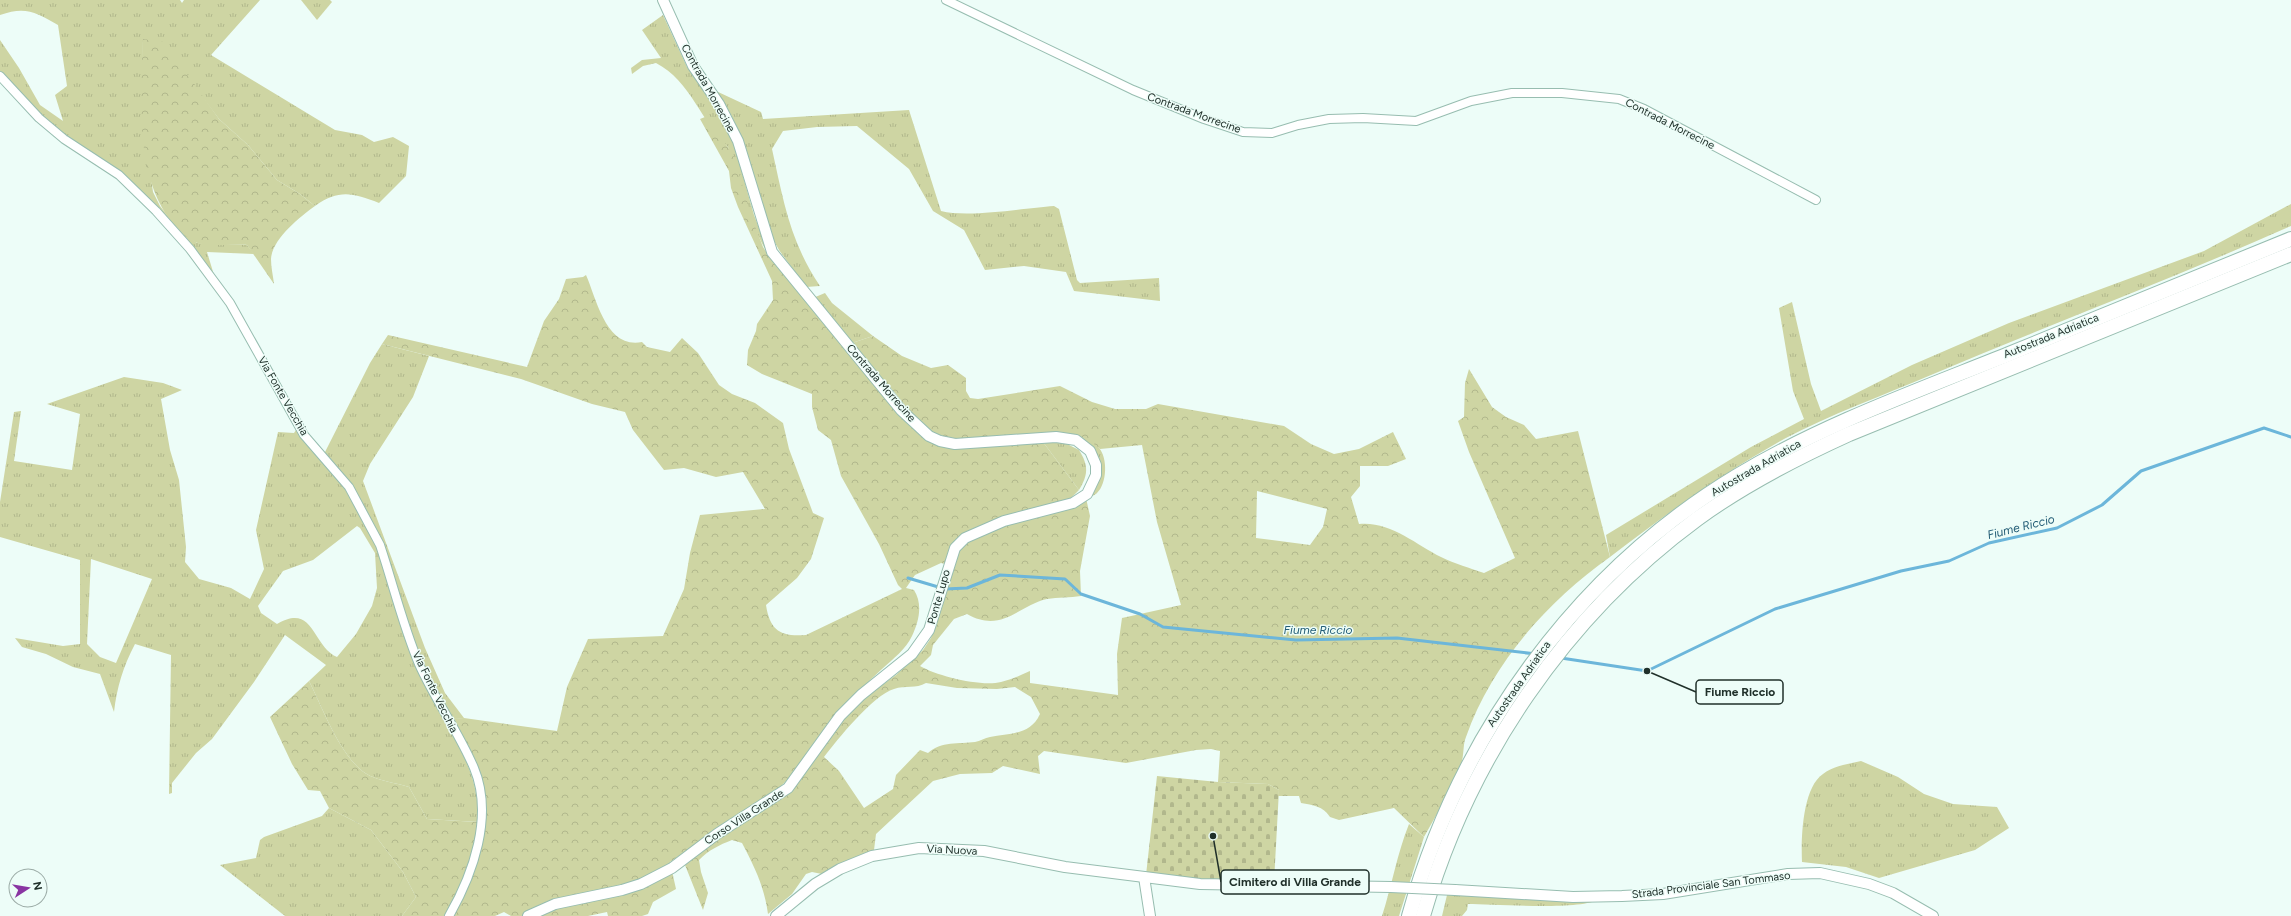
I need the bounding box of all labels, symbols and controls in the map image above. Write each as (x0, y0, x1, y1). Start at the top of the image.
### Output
street label: Contrada Morrecine (678, 42, 738, 134)
street label: Contrada Morrecine (1146, 90, 1242, 136)
street label: Contrada Morrecine (1623, 96, 1717, 152)
street label: Autostrada Adriatica (2002, 311, 2100, 361)
street label: Contrada Morrecine (844, 342, 918, 424)
street label: Via Fonte Vecchia (255, 354, 311, 438)
street label: Autostrada Adriatica (1709, 437, 1803, 499)
water label: Fiume Riccio (1986, 512, 2056, 542)
street label: Ponte Lupo (925, 568, 953, 626)
water label: Fiume Riccio (1284, 623, 1352, 637)
street label: Autostrada Adriatica (1485, 639, 1553, 729)
street label: Via Fonte Vecchia (410, 649, 460, 735)
callout: Fiume Riccio (1696, 680, 1783, 704)
text: Fiume Riccio (1705, 685, 1775, 699)
street label: Corso Villa Grande (702, 787, 786, 847)
street label: Via Nuova (926, 842, 978, 858)
north arrow (8, 868, 48, 908)
street label: Strada Provinciale San Tommaso (1631, 869, 1791, 901)
callout: Cimitero di Villa Grande (1221, 870, 1369, 894)
text: Cimitero di Villa Grande (1229, 875, 1361, 889)
text: N (30, 881, 45, 892)

